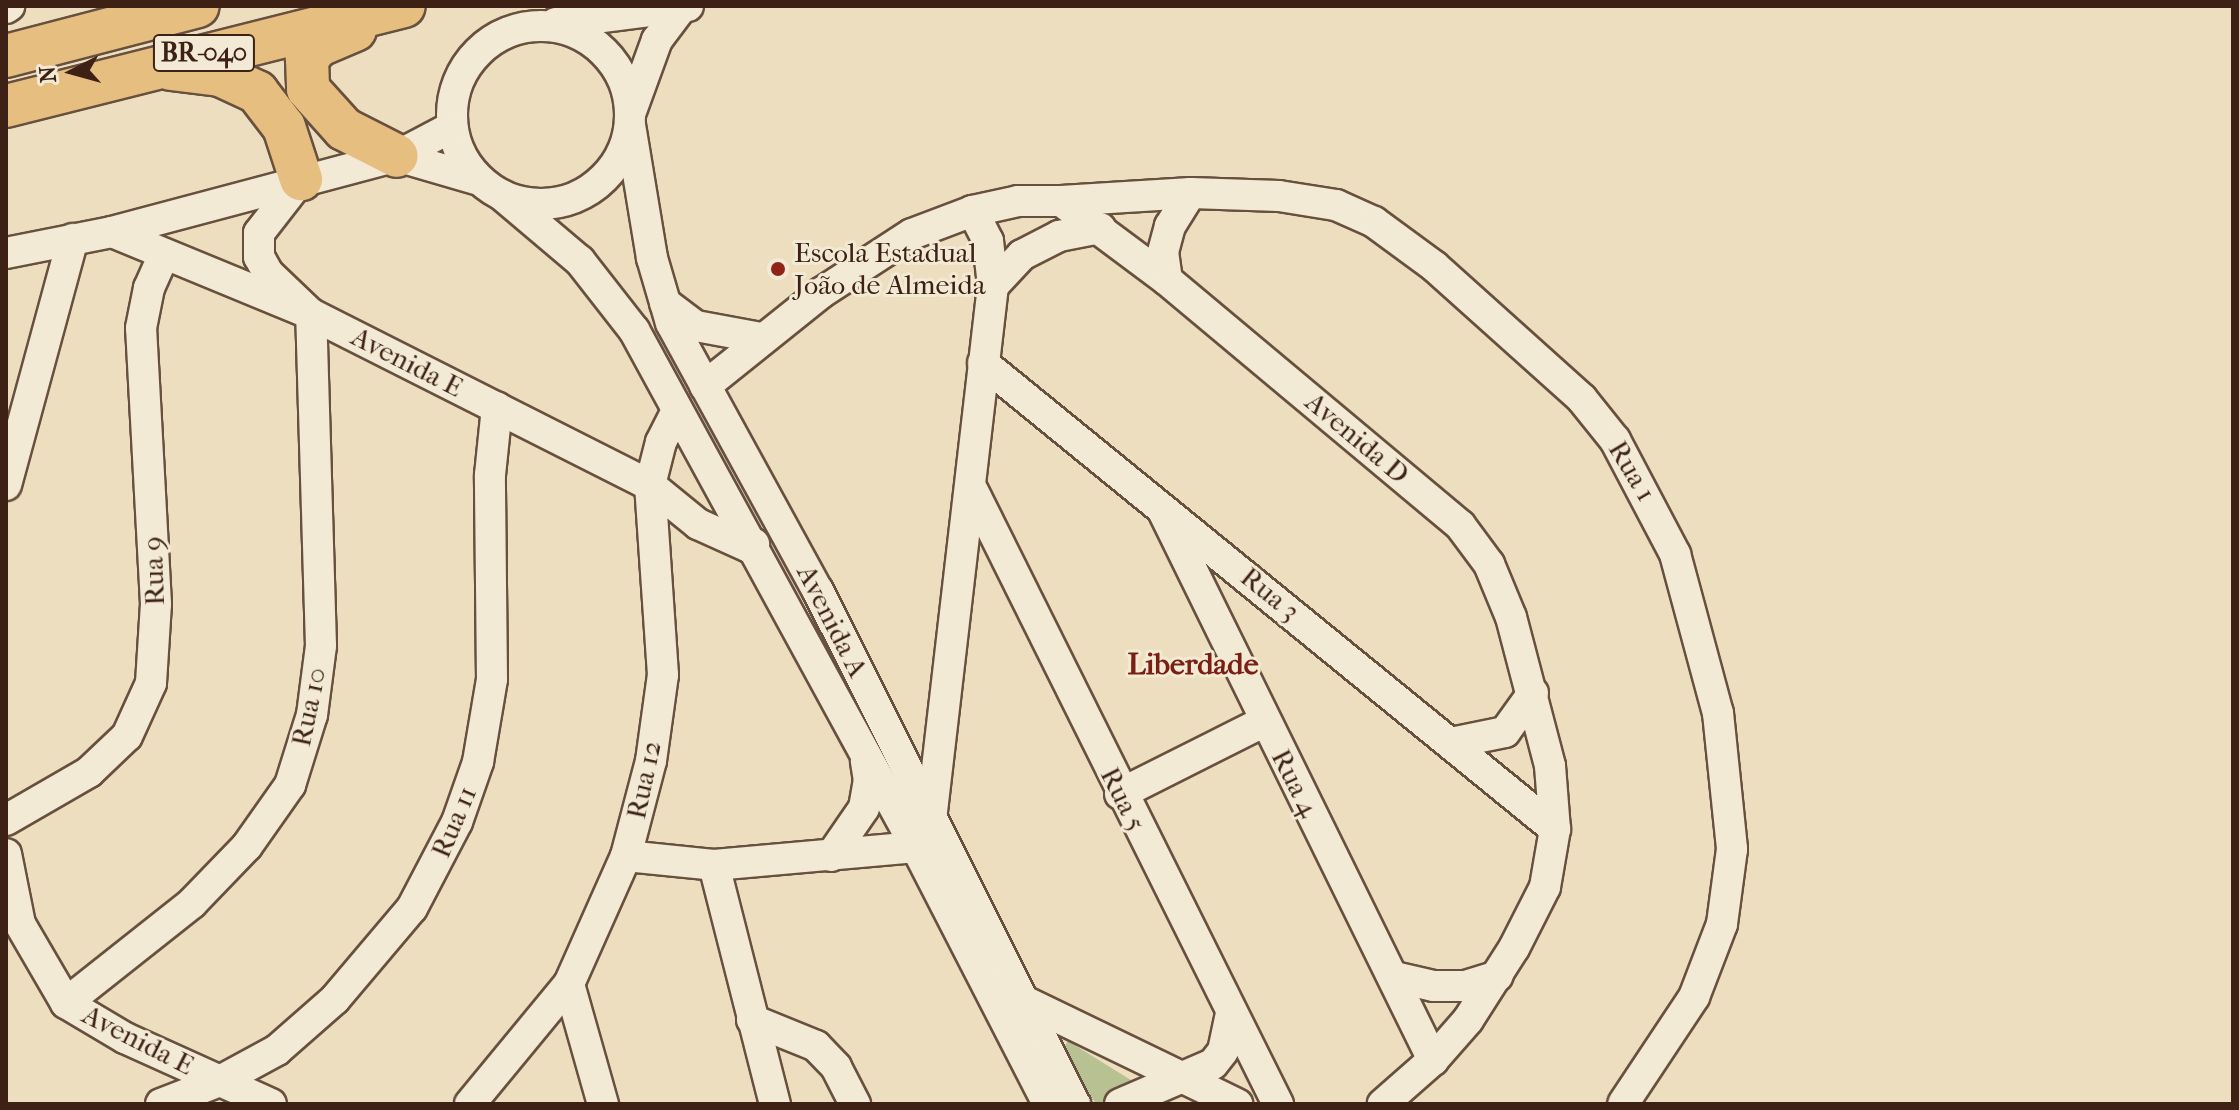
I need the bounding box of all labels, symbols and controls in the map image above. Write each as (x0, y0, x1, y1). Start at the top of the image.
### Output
road number: BR-040 (152, 31, 256, 75)
north arrow (32, 32, 112, 112)
text: N (34, 65, 62, 84)
place label: Escola Estadual João de Almeida (794, 236, 986, 302)
marker: Escola Estadual João de Almeida (769, 260, 787, 278)
street label: Avenida E (346, 320, 468, 404)
street label: Avenida D (1298, 385, 1416, 491)
street label: Rua 1 (1601, 435, 1663, 507)
street label: Rua 9 (136, 536, 172, 606)
street label: Avenida A (789, 559, 875, 683)
street label: Rua 3 (1234, 560, 1306, 628)
district label: Liberdade (1127, 647, 1259, 683)
street label: Rua 10 (284, 664, 334, 750)
street label: Rua 12 (619, 738, 669, 822)
street label: Rua 4 (1264, 744, 1326, 822)
street label: Rua 5 (1093, 762, 1153, 836)
street label: Rua 11 (424, 781, 484, 863)
street label: Avenida E (77, 998, 199, 1082)

